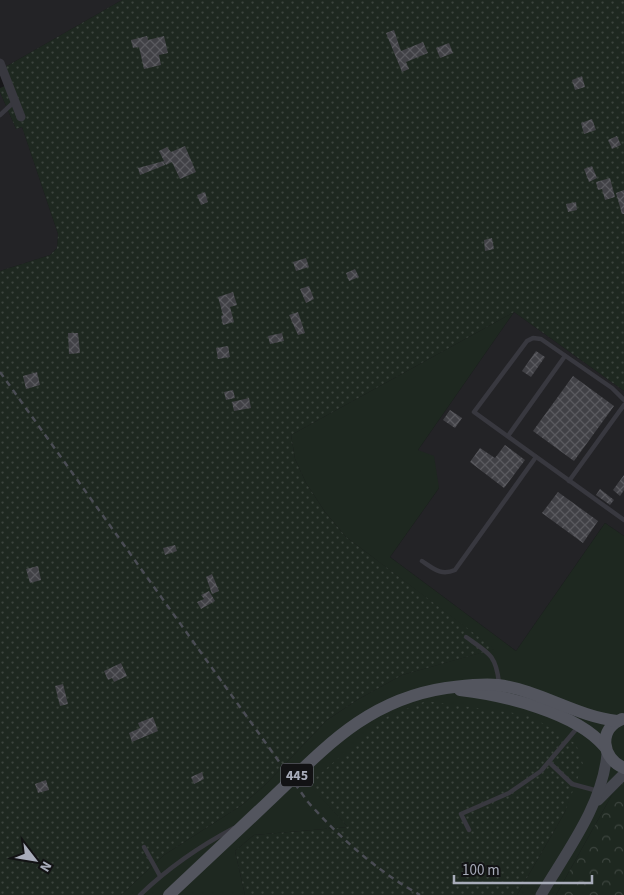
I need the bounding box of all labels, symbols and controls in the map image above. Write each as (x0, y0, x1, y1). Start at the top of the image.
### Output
road number: 445 (281, 764, 313, 786)
north arrow (10, 835, 60, 885)
scale bar (454, 852, 592, 884)
text: N (34, 857, 56, 875)
text: 100 m (462, 860, 500, 881)

